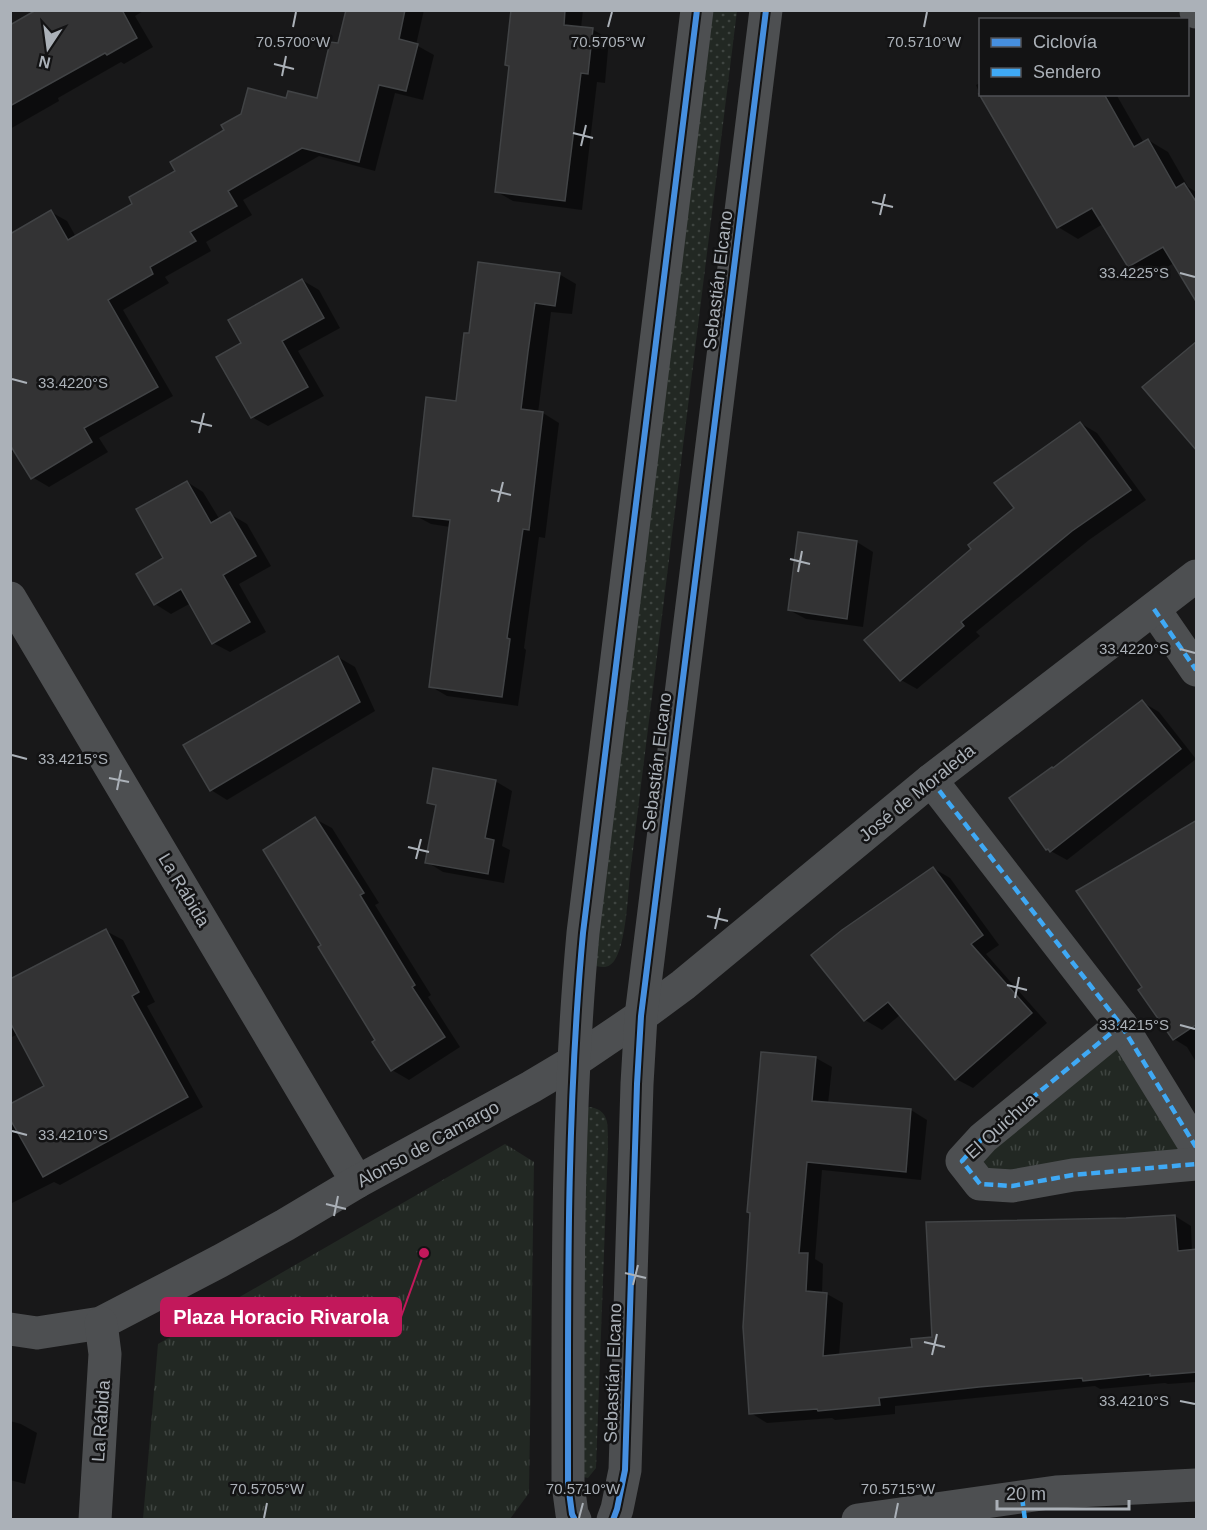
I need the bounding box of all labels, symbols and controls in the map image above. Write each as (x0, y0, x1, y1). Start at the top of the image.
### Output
north arrow (18, 18, 78, 78)
legend (979, 18, 1189, 96)
text: Ciclovía (1033, 32, 1098, 52)
text: 70.5700°W (256, 33, 331, 50)
text: 70.5705°W (571, 33, 646, 50)
text: 70.5710°W (887, 33, 962, 50)
text: N (37, 53, 52, 72)
text: Sendero (1033, 62, 1101, 82)
street label: Sebastián Elcano (700, 209, 736, 351)
text: 33.4225°S (1099, 264, 1169, 281)
text: 33.4220°S (38, 374, 108, 391)
text: 33.4220°S (1099, 640, 1169, 657)
street label: Sebastián Elcano (639, 691, 675, 833)
street label: José de Moraleda (855, 740, 980, 846)
text: 33.4215°S (38, 750, 108, 767)
street label: La Rábida (154, 850, 214, 931)
text: 33.4215°S (1099, 1016, 1169, 1033)
street label: El Quichua (962, 1088, 1041, 1163)
street label: Alonso de Camargo (354, 1097, 502, 1191)
text: 33.4210°S (38, 1126, 108, 1143)
callout: Plaza Horacio Rivarola (161, 1298, 401, 1336)
street label: Sebastián Elcano (601, 1303, 625, 1443)
text: Plaza Horacio Rivarola (173, 1306, 390, 1328)
street label: La Rábida (88, 1378, 114, 1463)
text: 33.4210°S (1099, 1392, 1169, 1409)
scale bar (997, 1473, 1129, 1511)
text: 70.5705°W (230, 1480, 305, 1497)
text: 70.5710°W (546, 1480, 621, 1497)
text: 70.5715°W (861, 1480, 936, 1497)
text: 20 m (1006, 1484, 1046, 1504)

